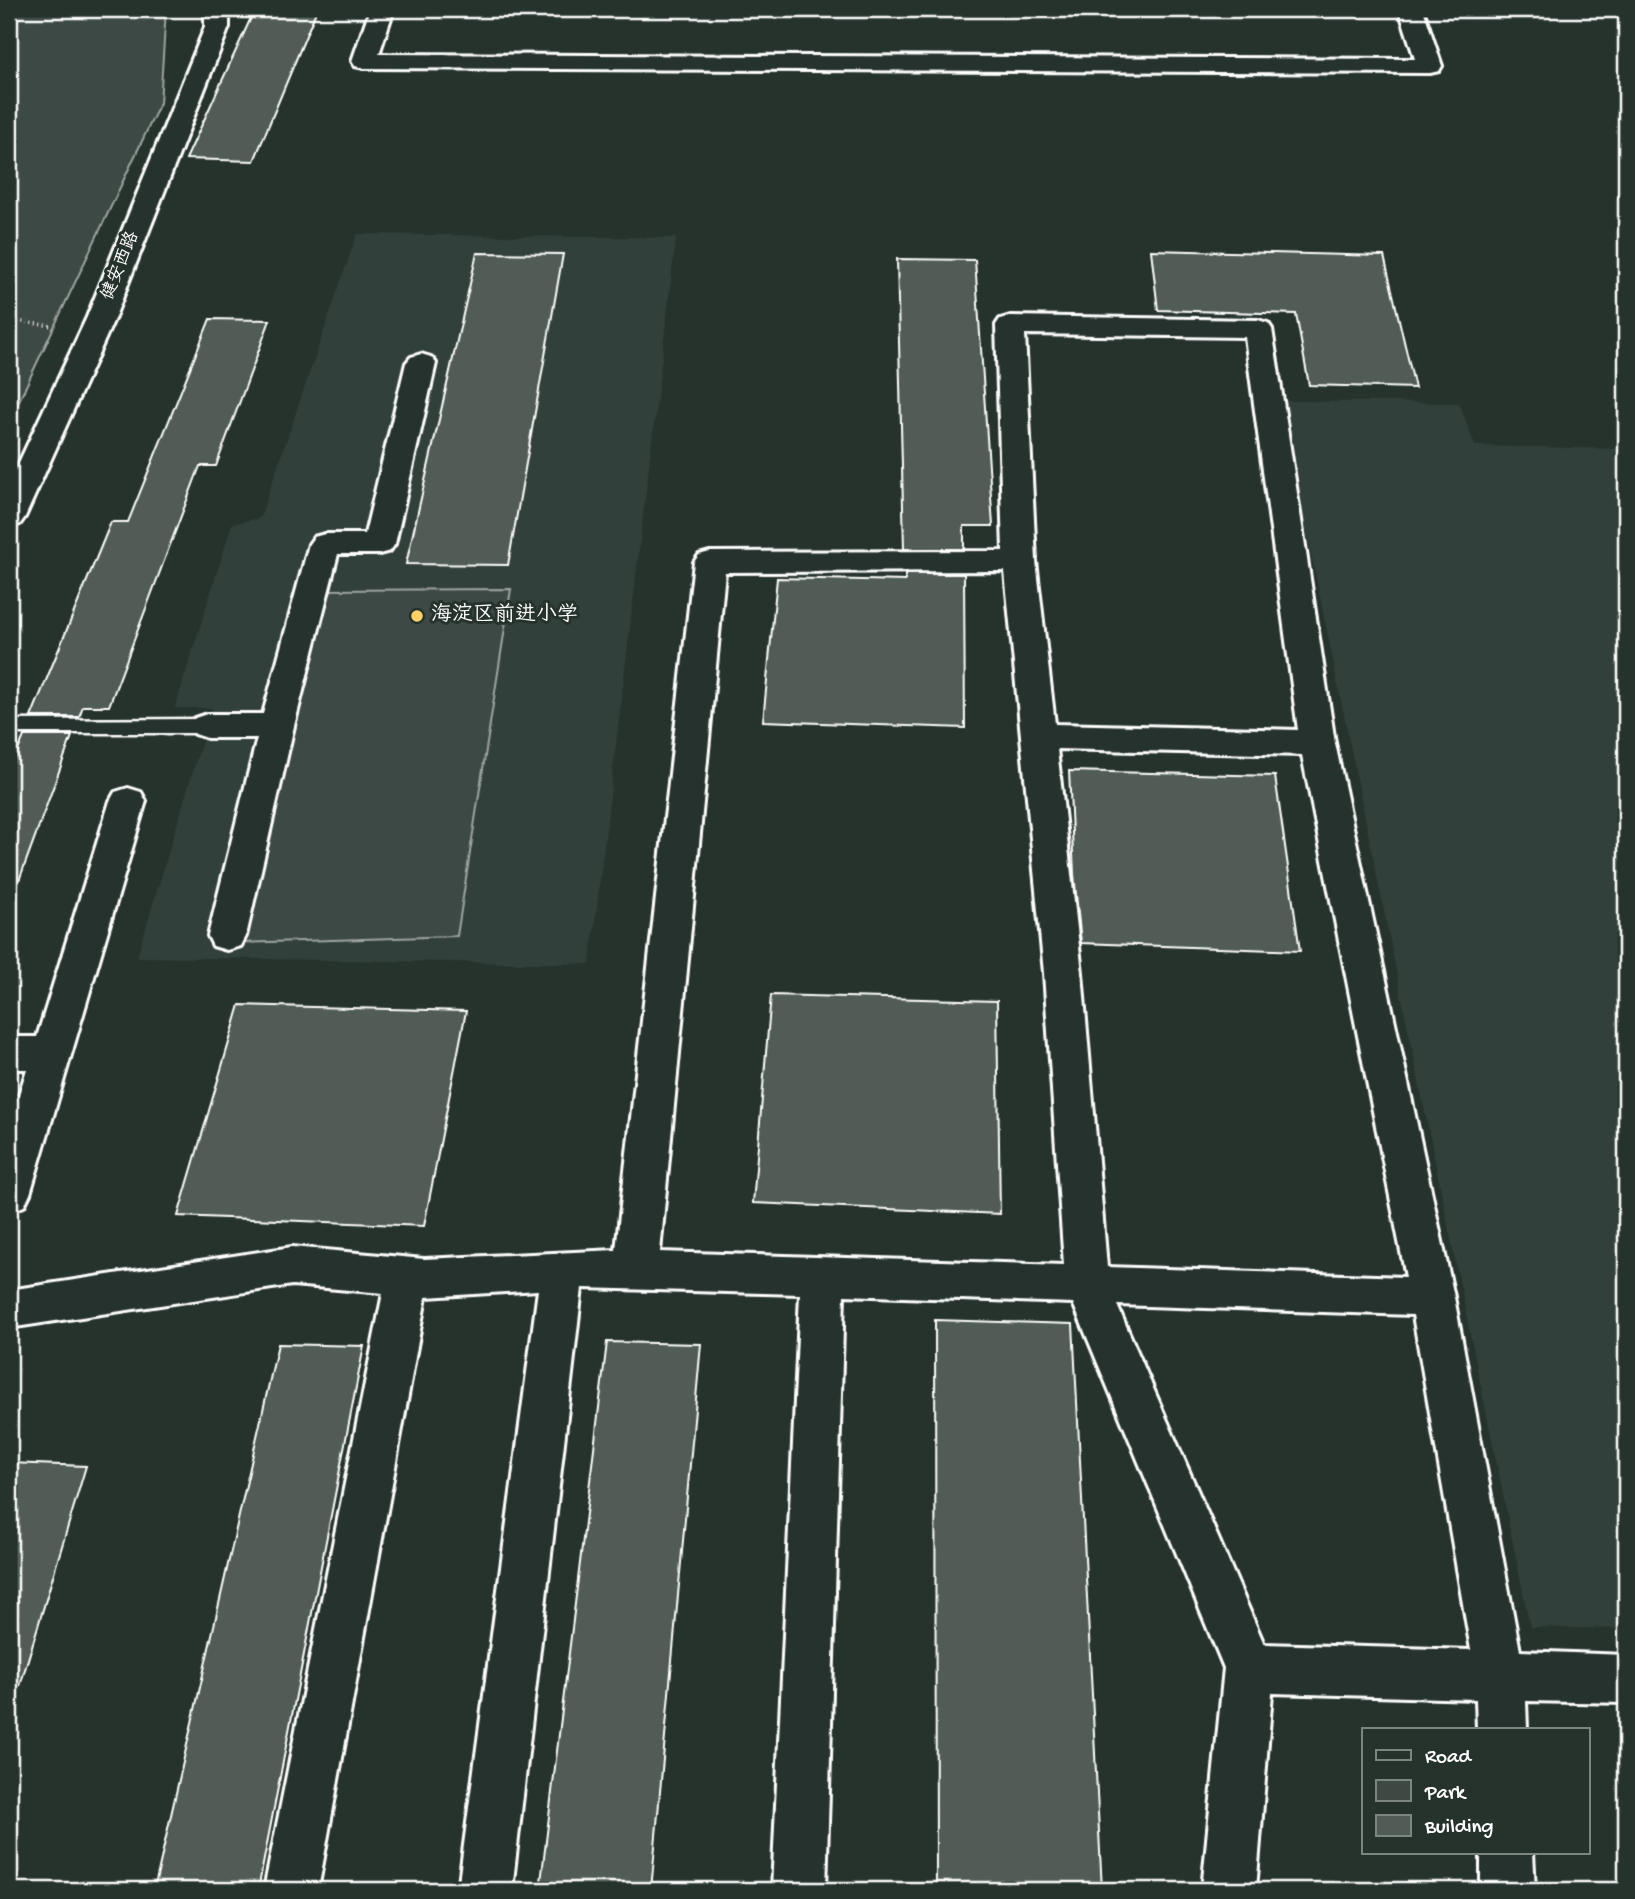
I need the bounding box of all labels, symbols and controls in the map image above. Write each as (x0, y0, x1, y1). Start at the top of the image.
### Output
street label: 健安西路 (97, 228, 144, 303)
place label: 海淀区前进小学 (431, 602, 578, 629)
marker: 海淀区前进小学 (409, 608, 425, 624)
legend (1362, 1728, 1590, 1854)
text: Road (1425, 1746, 1473, 1771)
text: Park (1424, 1782, 1468, 1807)
text: Building (1424, 1816, 1494, 1841)

